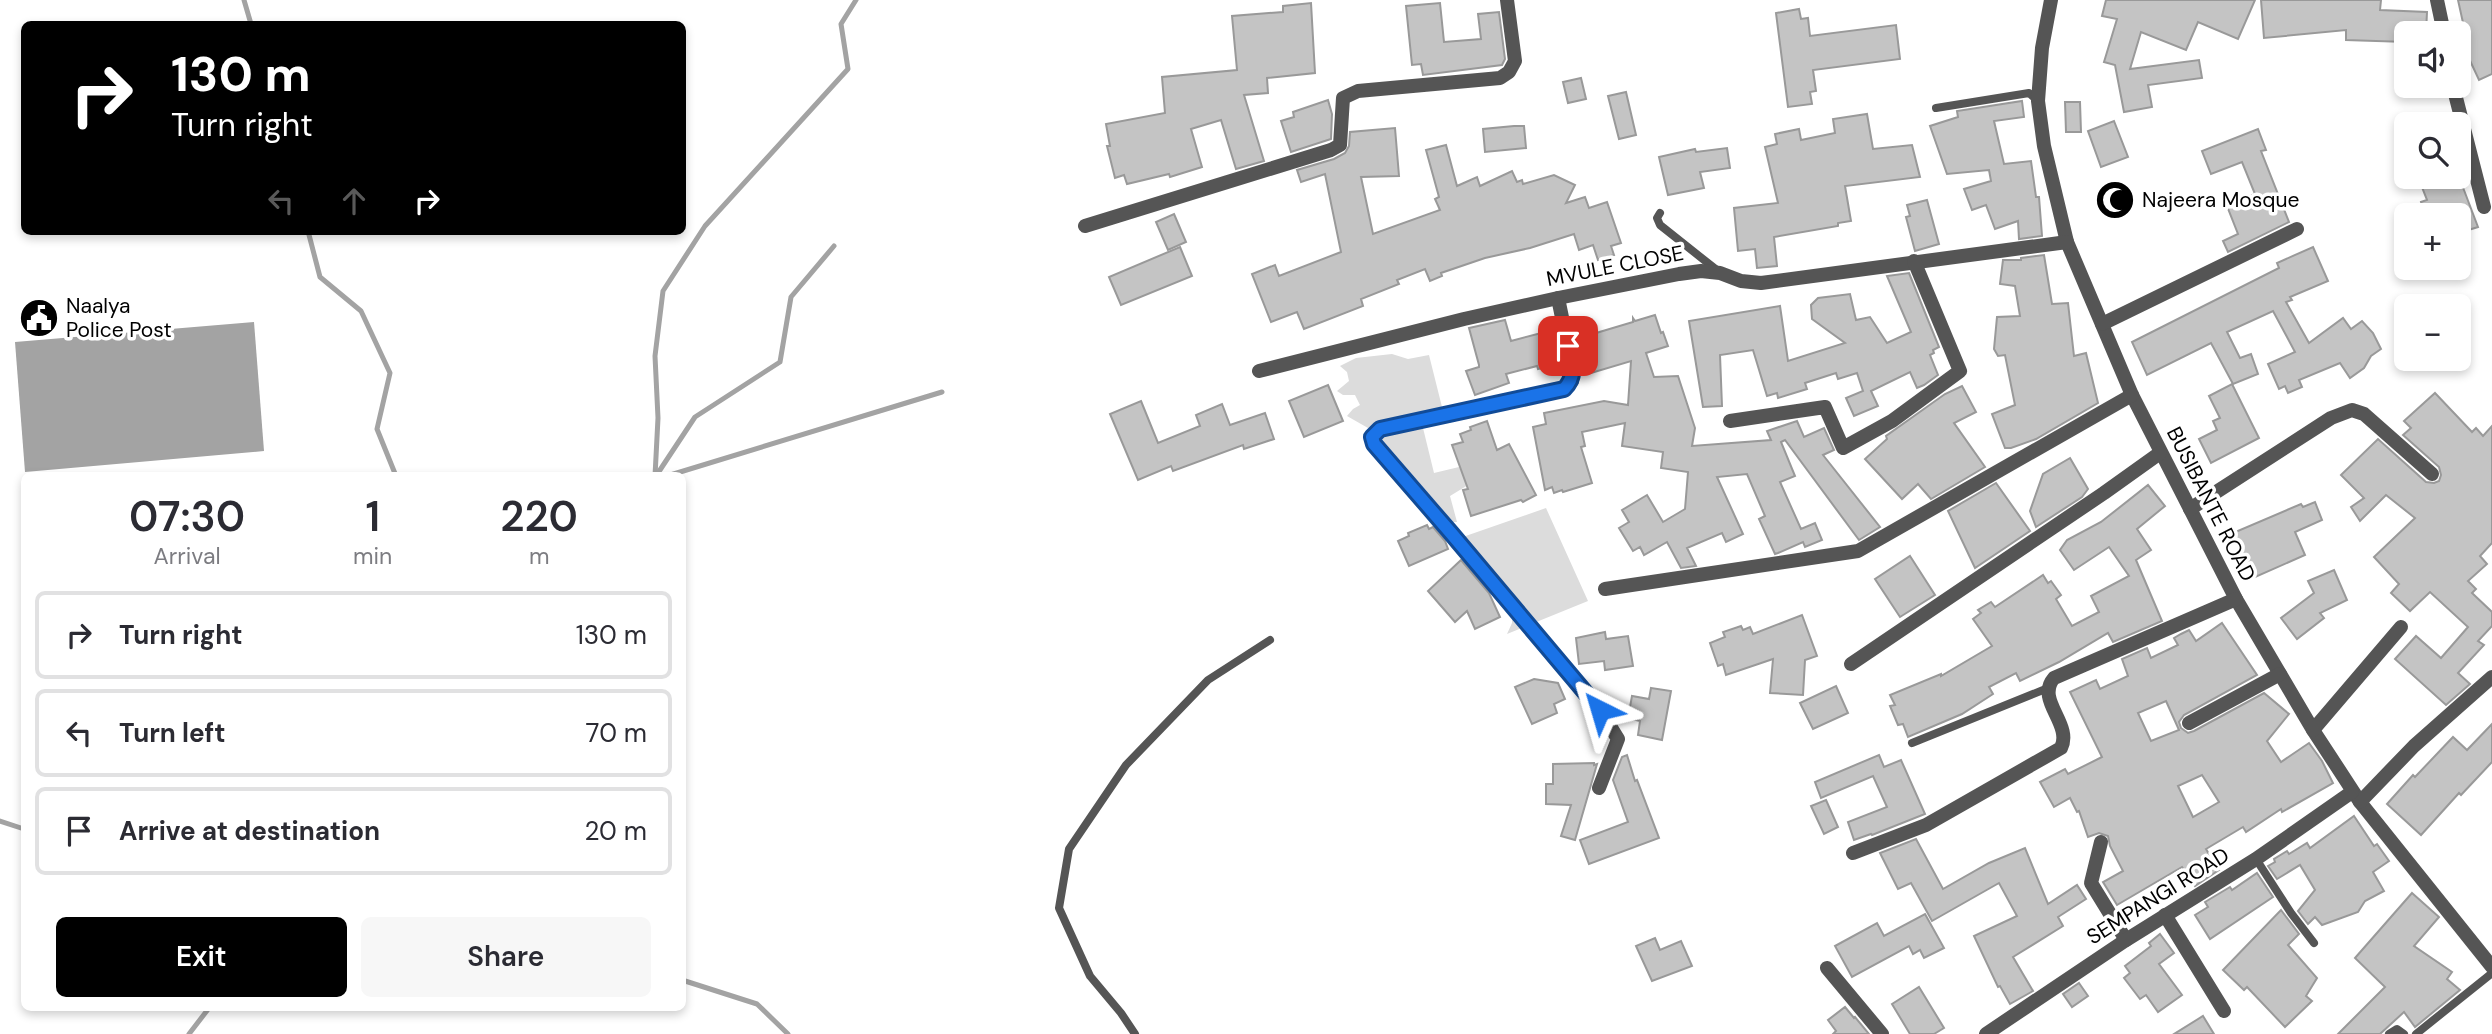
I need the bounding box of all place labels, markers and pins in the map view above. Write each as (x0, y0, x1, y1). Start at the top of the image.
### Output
mosque icon: Najeera Mosque (2094, 179, 2136, 221)
place label: Najeera Mosque (2142, 186, 2300, 214)
place label: Naalya Police Post (66, 292, 172, 344)
public building icon: Naalya Police Post (18, 297, 60, 339)
pin (1538, 316, 1598, 376)

